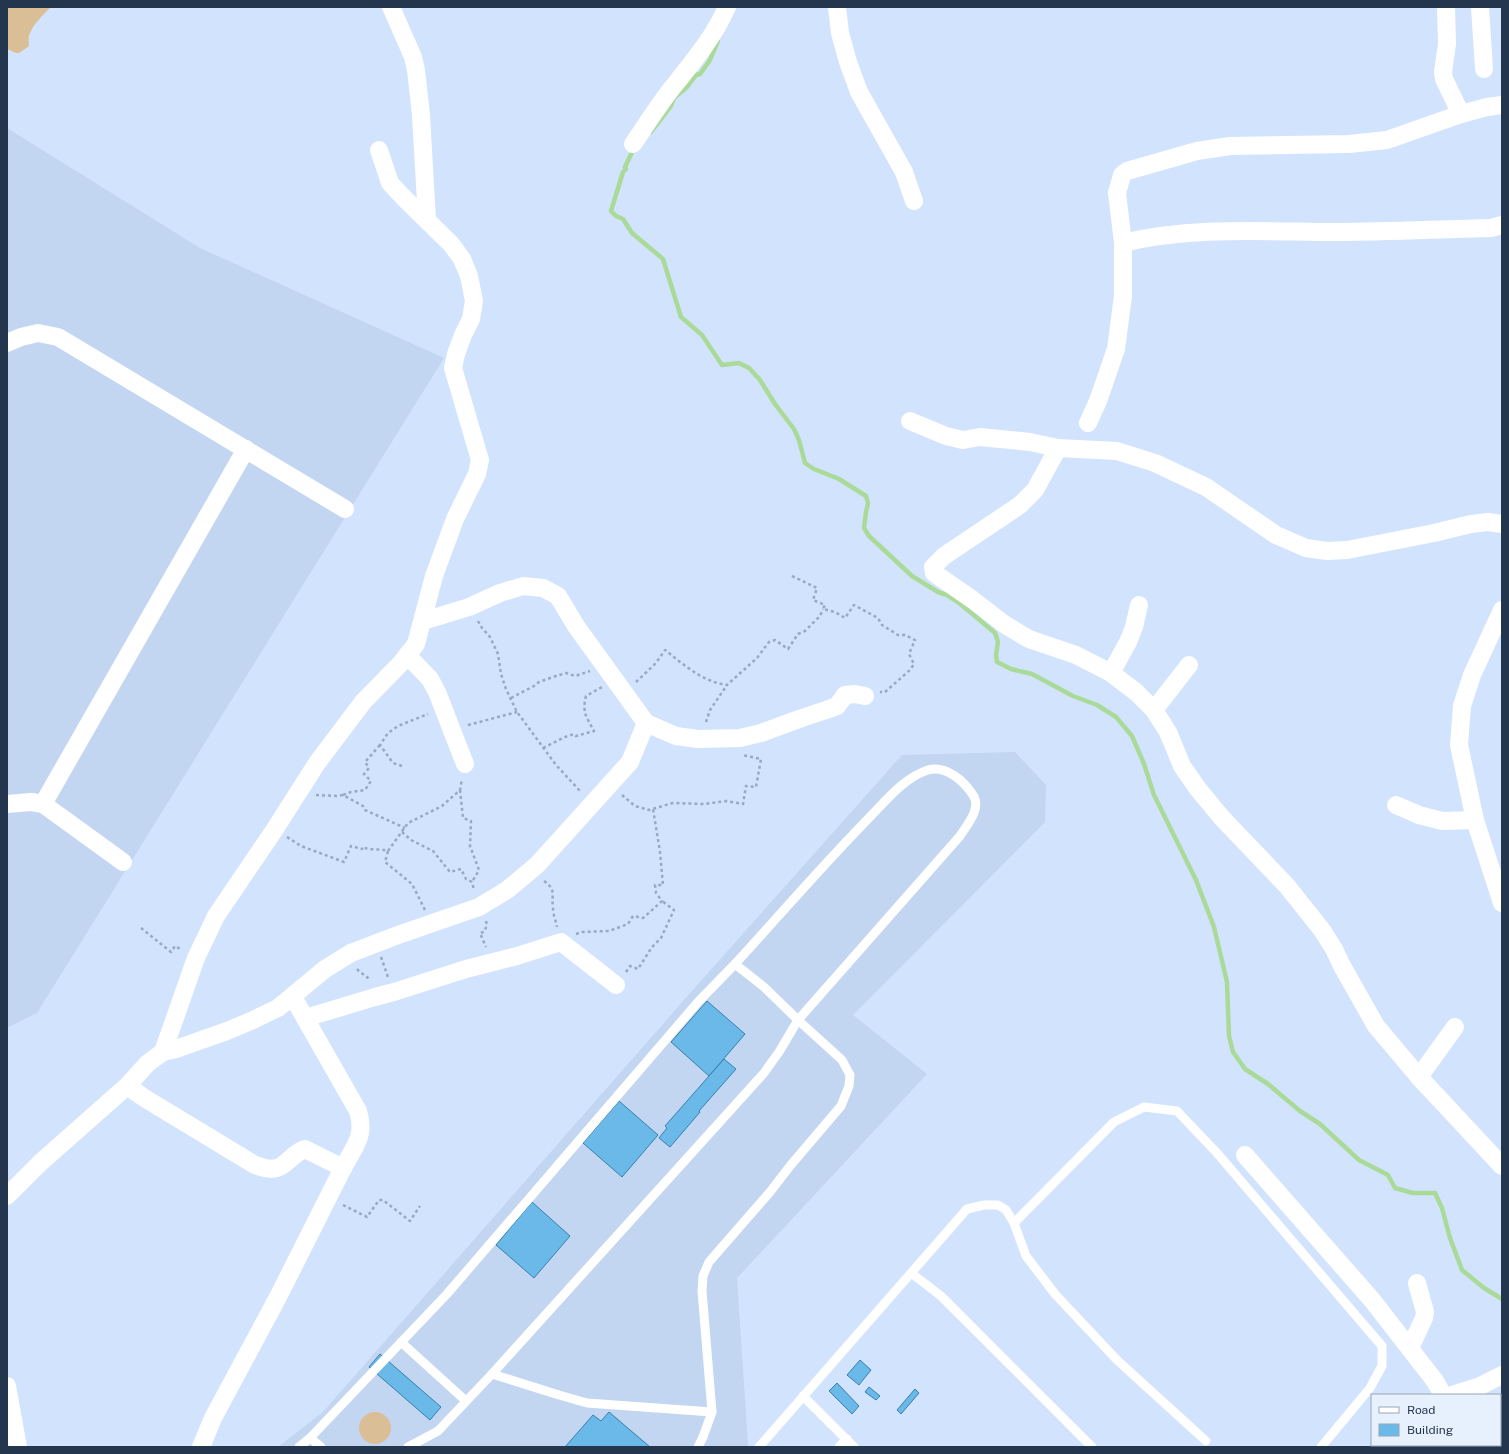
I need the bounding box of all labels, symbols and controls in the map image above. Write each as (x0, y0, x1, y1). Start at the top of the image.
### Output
legend (1371, 1394, 1501, 1446)
text: Road (1407, 1403, 1435, 1417)
text: Building (1407, 1423, 1453, 1437)

